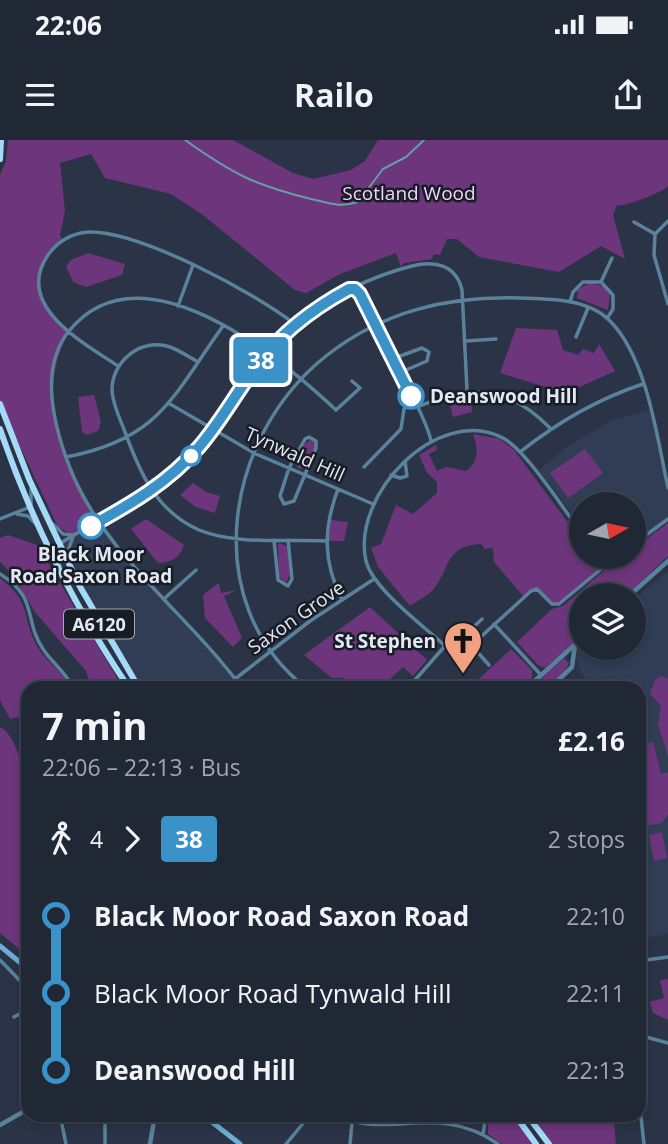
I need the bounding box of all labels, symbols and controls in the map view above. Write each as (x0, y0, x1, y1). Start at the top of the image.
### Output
text: 22:06 (35, 7, 102, 43)
text: Railo (294, 73, 374, 116)
icon: menu (21, 76, 59, 114)
icon: share (609, 76, 647, 114)
park label: Scotland Wood (342, 180, 476, 206)
line badge: 38 (230, 337, 292, 383)
text: 38 (247, 343, 275, 376)
marker: Deanswood Hill (398, 383, 424, 409)
place label: Deanswood Hill (430, 383, 577, 409)
street label: Tynwald Hill (241, 420, 349, 488)
unlabelled marker (181, 446, 201, 466)
north arrow (569, 492, 646, 569)
map controls (569, 492, 646, 660)
marker: Black Moor Road Saxon Road (78, 513, 104, 539)
place label: Black Moor Road Saxon Road (10, 541, 172, 589)
street label: Saxon Grove (243, 574, 349, 660)
button: layers (569, 583, 646, 660)
road number: A6120 (64, 610, 134, 638)
church icon: St Stephen (442, 620, 484, 675)
place label: St Stephen (334, 628, 436, 654)
text: 7 min (42, 699, 147, 751)
text: £2.16 (558, 723, 625, 759)
text: 22:06 – 22:13 · Bus (42, 751, 241, 783)
icon: walk (42, 820, 80, 858)
icon: forward (113, 820, 151, 858)
text: 38 (175, 822, 203, 855)
text: 4 (90, 823, 103, 855)
text: 2 stops (548, 823, 625, 855)
text: Black Moor Road Saxon Road (94, 898, 469, 934)
text: 22:10 (566, 900, 625, 932)
text: Black Moor Road Tynwald Hill (94, 975, 452, 1011)
text: 22:11 (566, 977, 625, 1009)
text: Deanswood Hill (94, 1052, 296, 1088)
text: 22:13 (566, 1054, 625, 1086)

